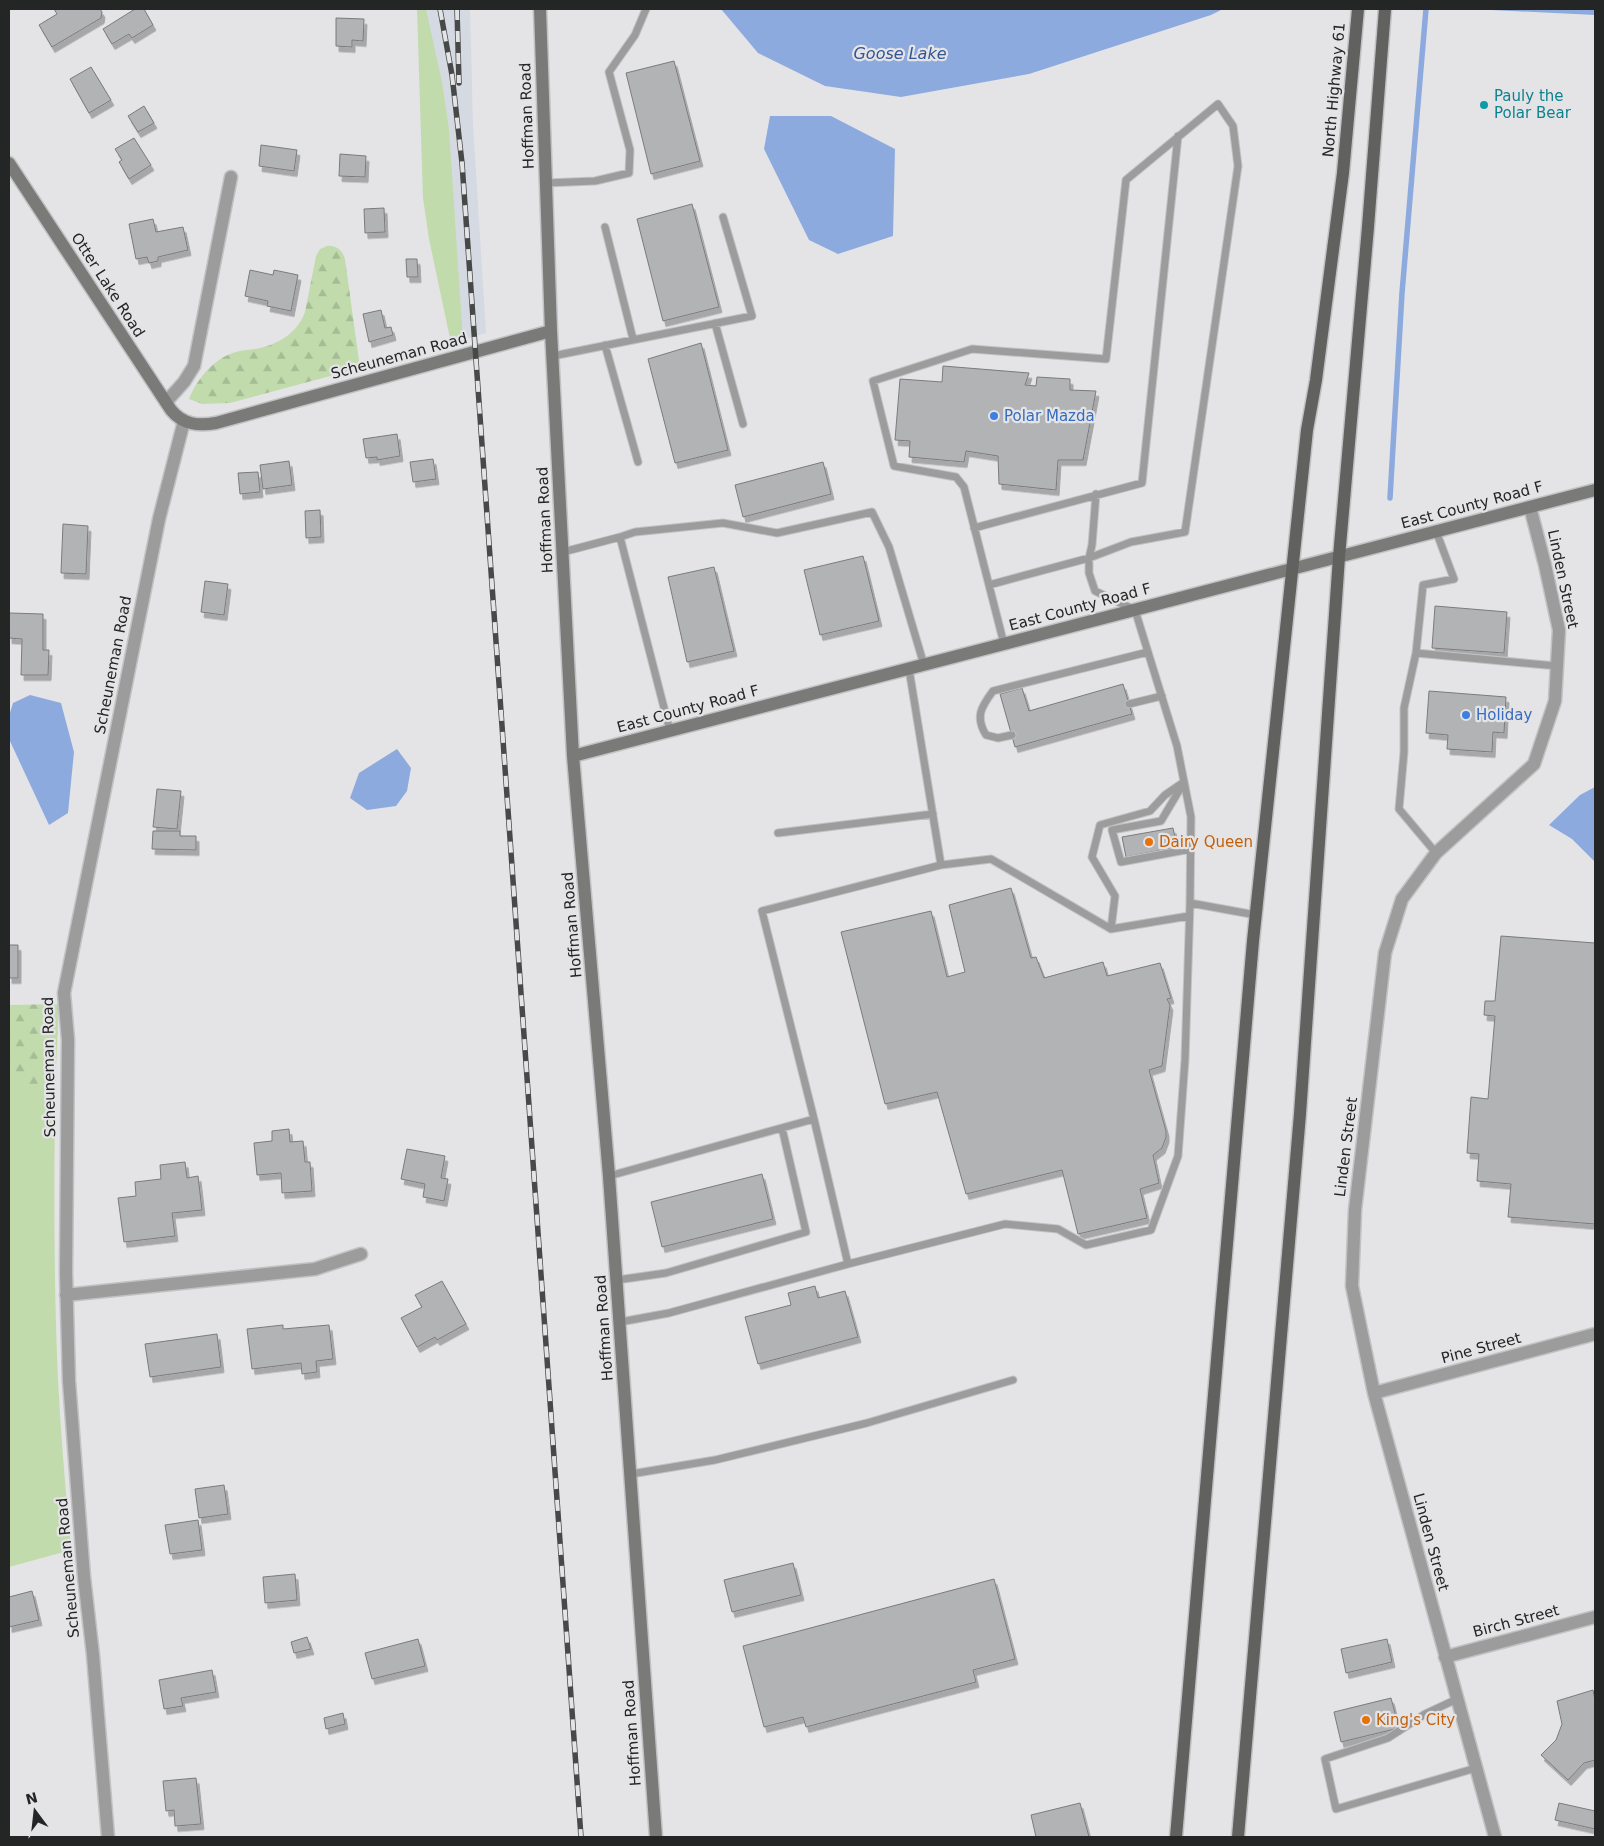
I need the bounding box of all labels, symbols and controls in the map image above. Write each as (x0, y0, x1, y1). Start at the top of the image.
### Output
street label: North Highway 61 (1319, 22, 1349, 158)
water label: Goose Lake (853, 44, 947, 63)
street label: Hoffman Road (516, 62, 538, 170)
place label: Pauly the Polar Bear (1494, 87, 1572, 122)
marker: Pauly the Polar Bear (1478, 99, 1490, 111)
street label: Otter Lake Road (67, 229, 149, 341)
street label: Scheuneman Road (329, 329, 469, 383)
place label: Polar Mazda (1004, 407, 1095, 425)
marker: Polar Mazda (988, 410, 1000, 422)
street label: Hoffman Road (533, 466, 557, 574)
street label: East County Road F (1399, 477, 1545, 533)
street label: Linden Street (1544, 528, 1582, 630)
street label: East County Road F (1007, 579, 1153, 635)
street label: Scheuneman Road (91, 594, 135, 736)
street label: East County Road F (615, 681, 761, 737)
place label: Holiday (1476, 706, 1533, 724)
marker: Holiday (1460, 709, 1472, 721)
place label: Dairy Queen (1159, 833, 1253, 851)
marker: Dairy Queen (1143, 836, 1155, 848)
street label: Hoffman Road (558, 871, 586, 979)
street label: Scheuneman Road (39, 997, 59, 1137)
street label: Linden Street (1331, 1096, 1361, 1198)
street label: Hoffman Road (591, 1274, 617, 1382)
street label: Pine Street (1439, 1329, 1523, 1367)
street label: Linden Street (1409, 1491, 1453, 1593)
street label: Scheuneman Road (53, 1497, 83, 1639)
street label: Birch Street (1471, 1601, 1561, 1641)
street label: Hoffman Road (619, 1679, 645, 1787)
place label: King's City (1376, 1711, 1455, 1729)
marker: King's City (1360, 1714, 1372, 1726)
north arrow (10, 1786, 60, 1836)
text: N (24, 1789, 39, 1808)

